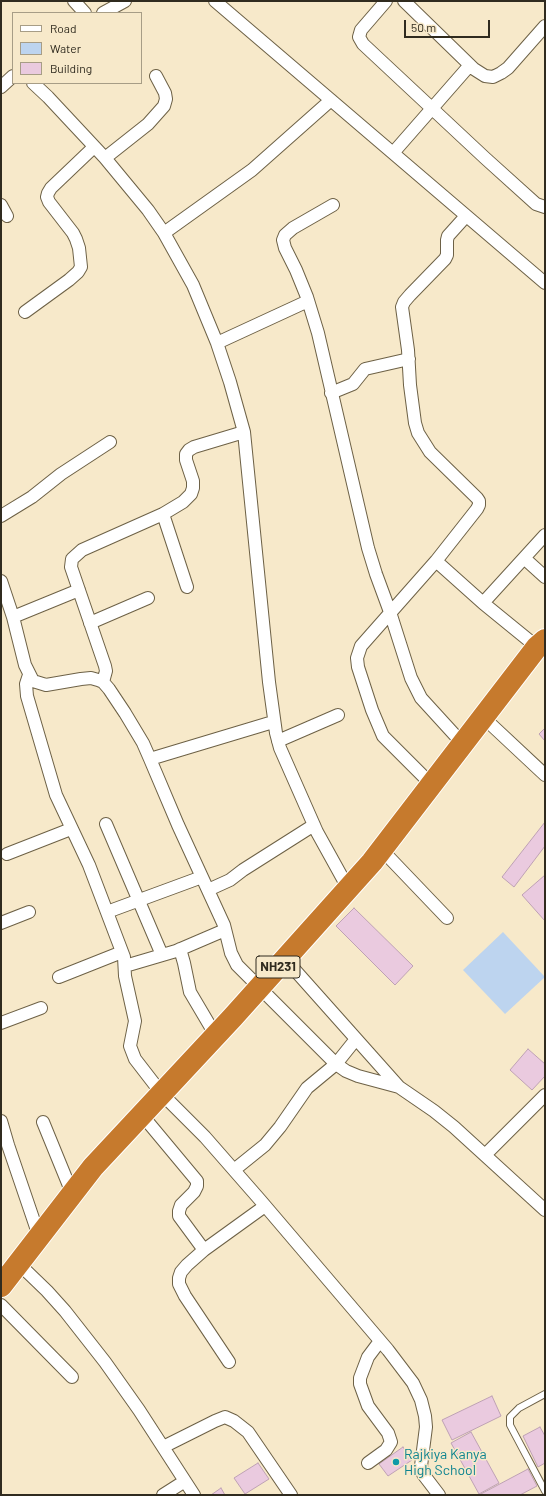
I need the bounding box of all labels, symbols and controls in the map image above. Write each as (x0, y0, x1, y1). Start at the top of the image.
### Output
legend (12, 12, 142, 84)
scale bar (406, 12, 492, 38)
text: 50 m (411, 20, 436, 34)
text: Road (50, 21, 77, 35)
text: Water (50, 41, 81, 55)
text: Building (50, 61, 92, 75)
road number: NH231 (256, 956, 300, 978)
place label: Rajkiya Kanya High School (404, 1446, 487, 1478)
marker: Rajkiya Kanya High School (391, 1457, 401, 1467)

